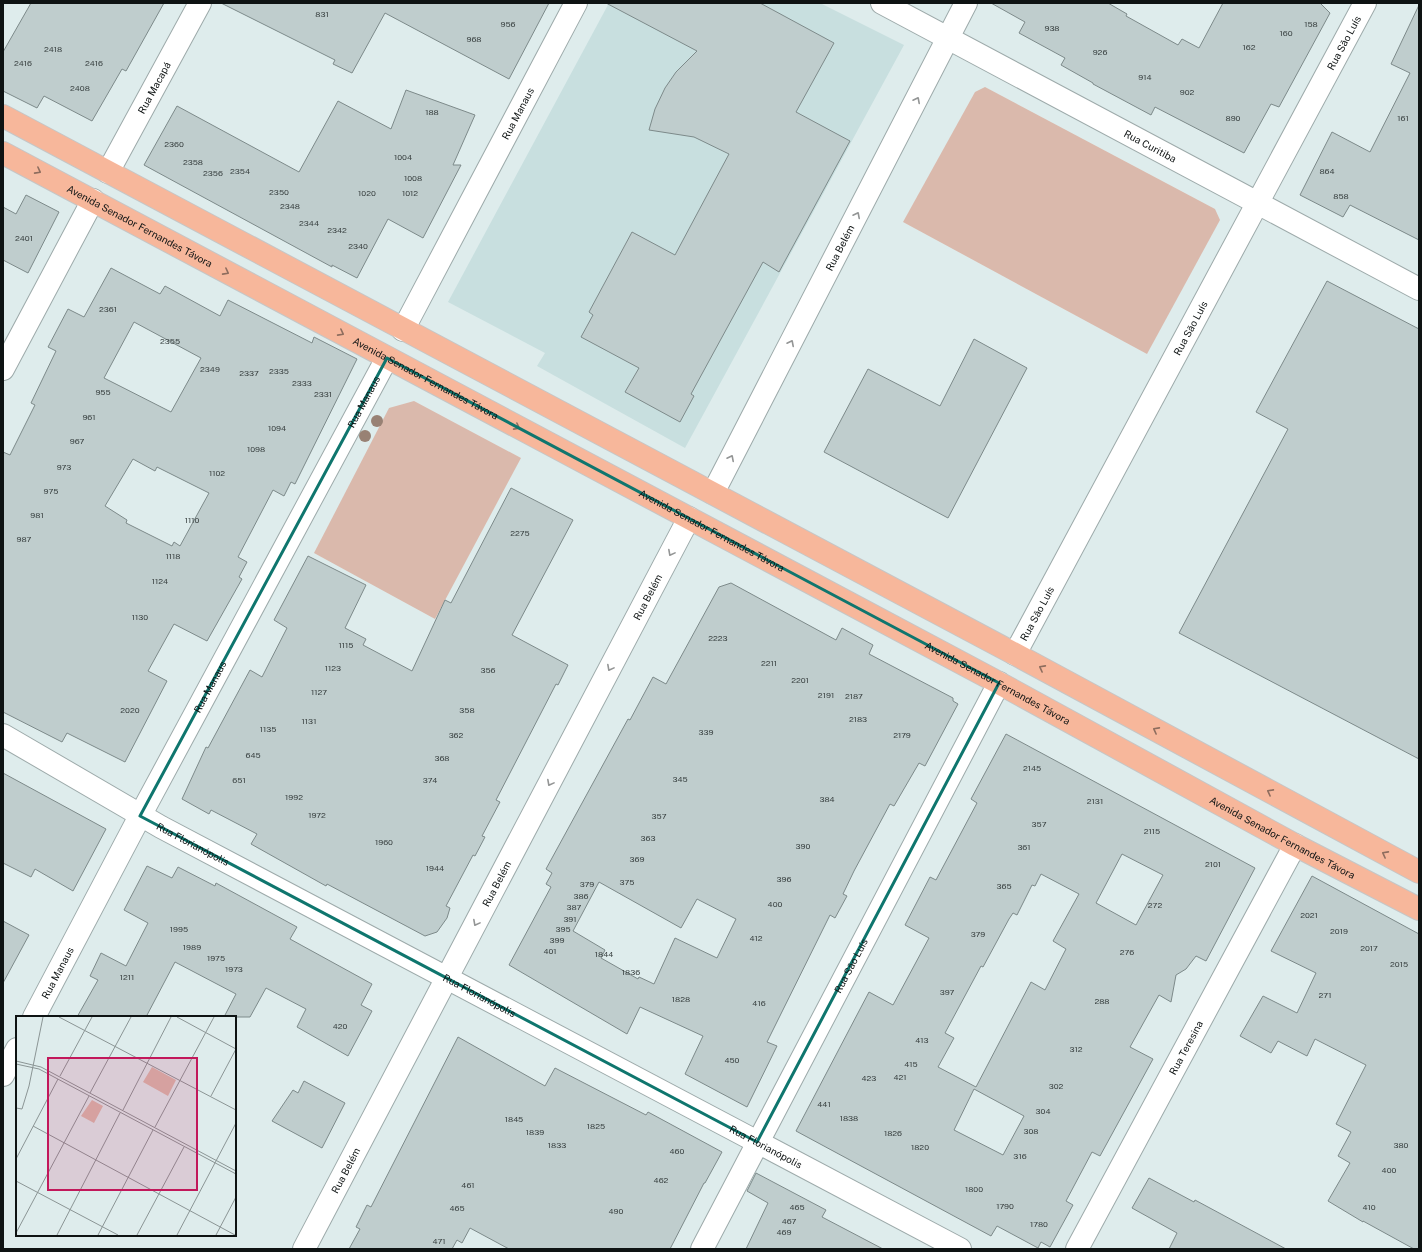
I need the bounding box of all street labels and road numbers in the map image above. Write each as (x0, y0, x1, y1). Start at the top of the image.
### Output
street label: Rua São Luís (1324, 14, 1363, 72)
street label: Rua Macapá (135, 60, 173, 116)
street label: Rua Manaus (499, 85, 536, 141)
street label: Rua Curitiba (1122, 127, 1179, 165)
street label: Avenida Senador Fernandes Távora (65, 182, 215, 269)
street label: Rua Belém (823, 223, 856, 273)
street label: Rua São Luís (1171, 299, 1210, 357)
street label: Avenida Senador Fernandes Távora (351, 334, 501, 422)
street label: Rua Manaus (345, 374, 382, 430)
street label: Avenida Senador Fernandes Távora (637, 487, 787, 574)
street label: Rua Belém (630, 572, 664, 622)
street label: Rua São Luís (1017, 584, 1056, 643)
street label: Avenida Senador Fernandes Távora (923, 639, 1072, 727)
street label: Rua Manaus (191, 659, 228, 715)
street label: Avenida Senador Fernandes Távora (1208, 794, 1357, 881)
street label: Rua Florianópolis (154, 820, 231, 868)
street label: Rua Belém (479, 859, 513, 908)
street label: Rua São Luís (831, 936, 870, 995)
street label: Rua Manaus (39, 945, 76, 1001)
street label: Rua Florianópolis (441, 971, 518, 1019)
street label: Rua Teresina (1166, 1018, 1205, 1077)
street label: Rua Florianópolis (728, 1122, 804, 1171)
street label: Rua Belém (329, 1145, 362, 1195)

